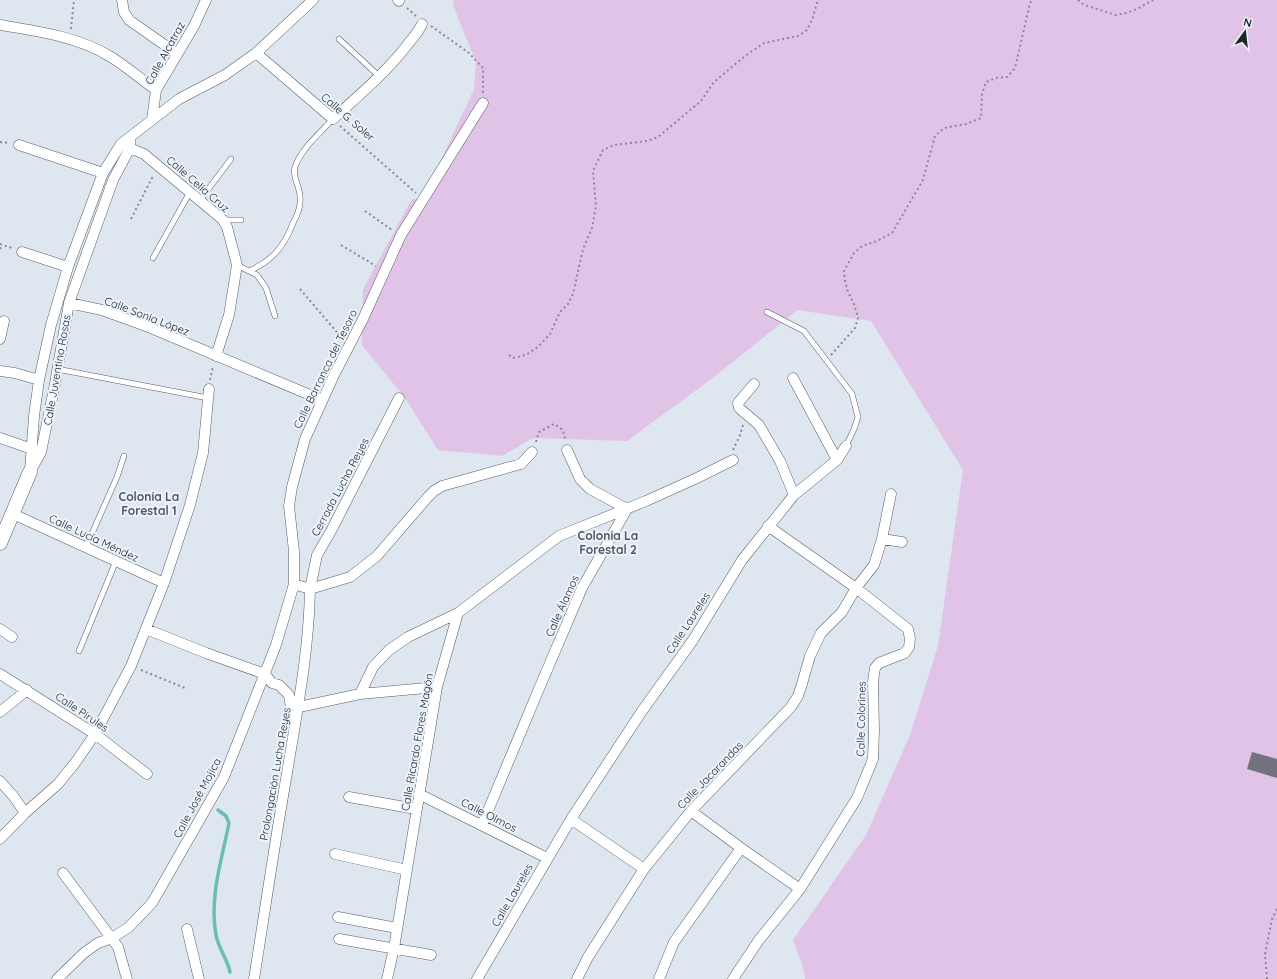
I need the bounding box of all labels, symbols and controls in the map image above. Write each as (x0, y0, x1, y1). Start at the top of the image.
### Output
north arrow (1225, 12, 1265, 52)
text: N (1242, 15, 1253, 30)
street label: Calle Alcatraz (142, 19, 188, 87)
street label: Calle G. Soler (318, 90, 378, 145)
street label: Calle Celia Cruz (164, 153, 232, 215)
street label: Calle Sonia López (103, 293, 191, 339)
street label: Calle Barranca del Tesoro (290, 307, 360, 431)
street label: Calle Juventino Rosas (40, 314, 74, 426)
street label: Cerrada Lucha Reyes (308, 435, 372, 539)
district label: Colonia La Forestal 1 (119, 489, 179, 518)
street label: Calle Lucía Méndez (47, 511, 141, 565)
district label: Colonia La Forestal 2 (578, 528, 638, 557)
street label: Calle Álamos (542, 573, 582, 639)
street label: Calle Laureles (663, 590, 713, 656)
street label: Calle Ricardo Flores Magón (398, 672, 436, 812)
street label: Calle Colorines (853, 681, 869, 757)
street label: Calle Pirules (53, 689, 111, 735)
street label: Prolongación Lucha Reyes (256, 706, 294, 842)
street label: Calle Jacarandas (674, 738, 746, 812)
street label: Calle José Mojica (170, 756, 224, 840)
street label: Calle Olmos (459, 795, 519, 835)
street label: Calle Laureles (488, 861, 536, 929)

